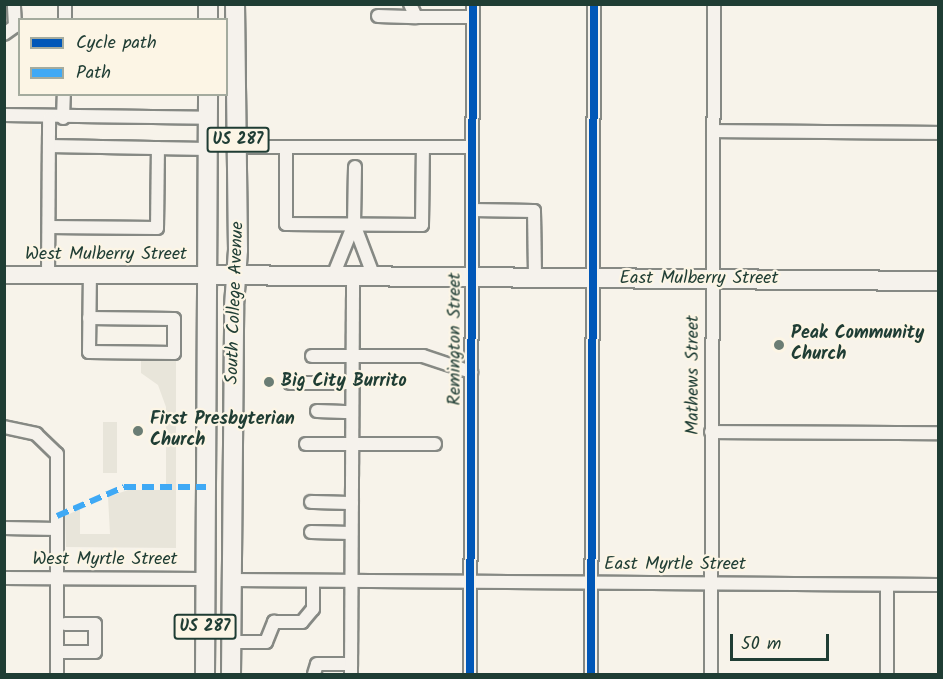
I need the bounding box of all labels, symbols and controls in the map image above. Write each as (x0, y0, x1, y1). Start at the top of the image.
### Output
legend (18, 18, 228, 96)
text: Cycle path (76, 29, 157, 58)
text: Path (76, 59, 111, 88)
road number: US 287 (206, 127, 270, 153)
street label: South College Avenue (222, 221, 250, 385)
street label: West Mulberry Street (25, 244, 187, 266)
street label: East Mulberry Street (620, 268, 778, 290)
street label: Remington Street (445, 273, 467, 405)
street label: Mathews Street (683, 315, 705, 435)
place label: Peak Community Church (791, 324, 924, 366)
marker: Peak Community Church (772, 338, 786, 352)
place label: Big City Burrito (281, 371, 407, 393)
marker: Big City Burrito (262, 375, 276, 389)
place label: First Presbyterian Church (150, 410, 295, 452)
marker: First Presbyterian Church (131, 424, 145, 438)
street label: West Myrtle Street (33, 549, 177, 571)
street label: East Myrtle Street (604, 554, 746, 576)
road number: US 287 (174, 614, 236, 640)
scale bar (733, 622, 832, 660)
text: 50 m (741, 630, 781, 659)

